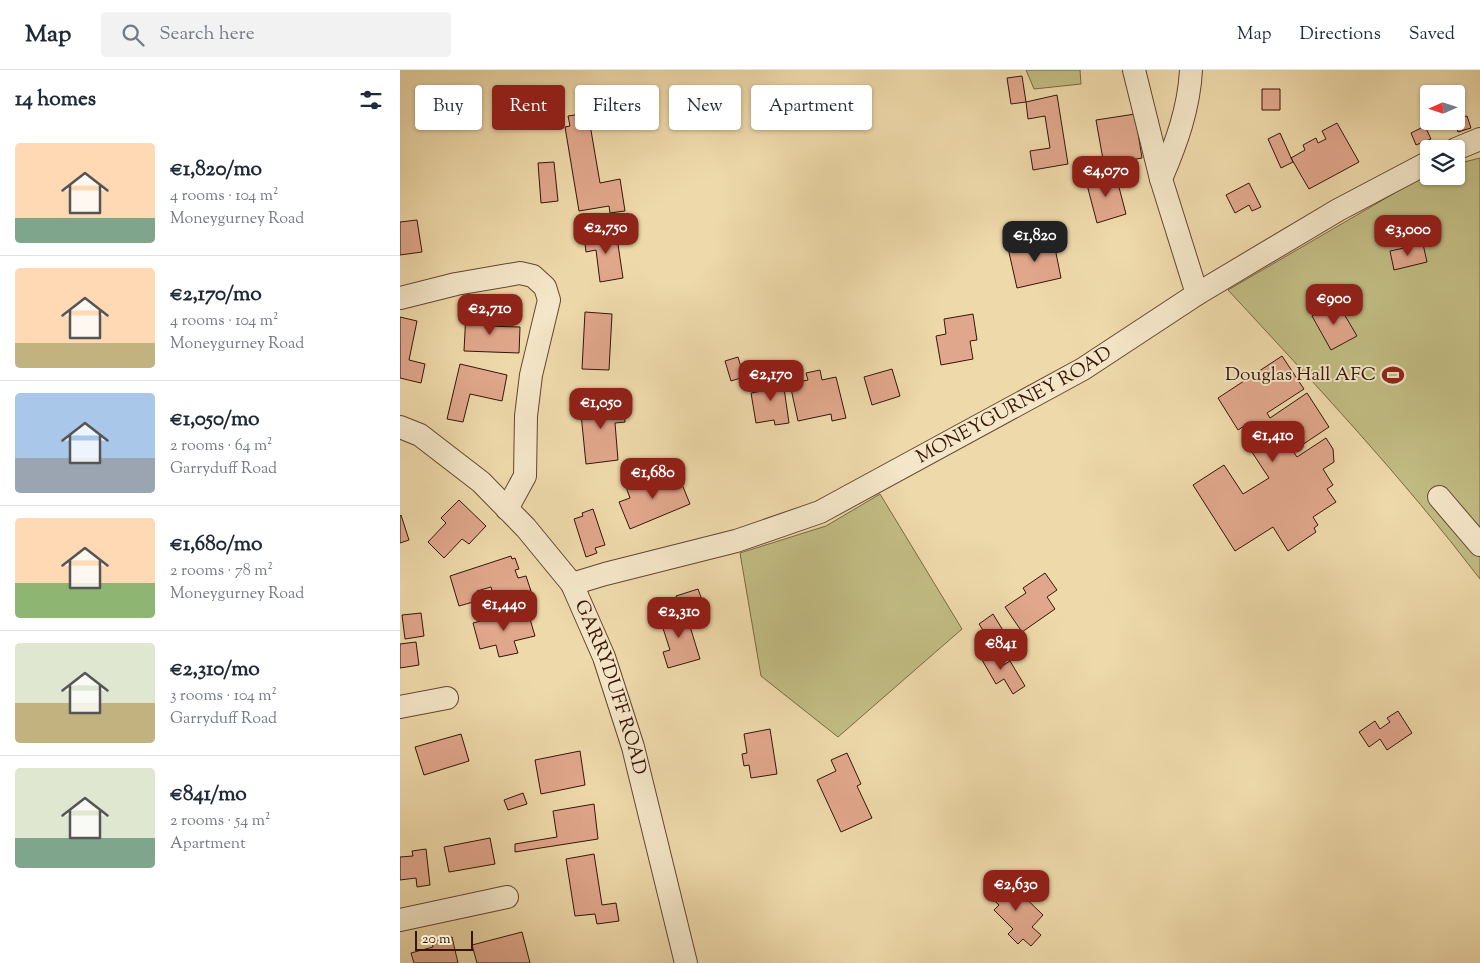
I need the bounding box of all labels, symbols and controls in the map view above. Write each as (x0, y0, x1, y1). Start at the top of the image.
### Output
search box (101, 12, 451, 57)
text: Map (25, 18, 71, 52)
icon: search (119, 21, 147, 49)
text: Search here (159, 21, 255, 48)
text: Map (1237, 22, 1272, 48)
text: Directions (1300, 22, 1381, 48)
text: Saved (1409, 22, 1455, 48)
text: 14 homes (15, 85, 96, 115)
chip: Buy (415, 85, 482, 130)
chip: Rent (492, 85, 565, 130)
chip: Filters (575, 85, 659, 130)
chip: New (669, 85, 741, 130)
chip: Apartment (751, 85, 872, 130)
north arrow (1420, 85, 1465, 130)
map controls (1420, 85, 1465, 185)
icon: filters (357, 86, 385, 114)
button: layers (1420, 140, 1465, 185)
text: €1,820/mo (170, 155, 262, 185)
pin: €4,070 (1065, 156, 1147, 198)
text: €4,070 (1083, 160, 1129, 183)
icon: home (55, 163, 115, 223)
text: 4 rooms · 104 m² (170, 185, 278, 208)
text: Moneygurney Road (170, 208, 304, 231)
pin: €2,750 (565, 212, 647, 255)
pin: €3,000 (1367, 214, 1449, 257)
text: €2,750 (584, 217, 628, 240)
text: €3,000 (1385, 219, 1431, 242)
pin: €1,820 (994, 220, 1076, 263)
text: €1,820 (1013, 225, 1057, 248)
text: €2,170/mo (170, 280, 262, 310)
pin: €900 (1304, 284, 1364, 326)
icon: home (55, 288, 115, 348)
text: €900 (1317, 288, 1351, 311)
pin: €2,710 (449, 294, 531, 336)
text: €2,710 (469, 298, 511, 321)
text: 4 rooms · 104 m² (170, 310, 278, 333)
text: Moneygurney Road (170, 333, 304, 356)
street label: MONEYGURNEY ROAD (911, 340, 1118, 471)
pin: €2,170 (730, 360, 812, 402)
place label: Douglas Hall AFC (1225, 362, 1376, 389)
sports icon: Douglas Hall AFC (1380, 362, 1406, 388)
text: €2,170 (750, 364, 792, 387)
pin: €1,050 (560, 388, 642, 430)
text: €1,050 (580, 392, 622, 415)
text: €1,050/mo (170, 405, 260, 435)
icon: home (55, 413, 115, 473)
pin: €1,410 (1232, 420, 1314, 463)
text: €1,410 (1252, 425, 1294, 448)
text: 2 rooms · 64 m² (170, 435, 273, 458)
text: Garryduff Road (170, 458, 277, 481)
pin: €1,680 (612, 458, 694, 500)
text: €1,680 (631, 462, 675, 485)
text: €1,680/mo (170, 530, 262, 560)
icon: home (55, 538, 115, 598)
text: 2 rooms · 78 m² (170, 560, 273, 583)
text: Moneygurney Road (170, 583, 304, 606)
pin: €1,440 (463, 590, 545, 632)
text: €1,440 (482, 594, 526, 617)
street label: GARRYDUFF ROAD (567, 596, 653, 778)
pin: €2,310 (638, 596, 720, 639)
text: €2,310 (658, 601, 700, 624)
pin: €841 (971, 628, 1031, 671)
text: €841 (985, 633, 1017, 656)
text: €2,310/mo (170, 655, 260, 685)
icon: home (55, 663, 115, 723)
text: 3 rooms · 104 m² (170, 685, 277, 708)
text: Garryduff Road (170, 708, 277, 731)
text: €841/mo (170, 780, 247, 810)
icon: home (55, 788, 115, 848)
text: 2 rooms · 54 m² (170, 810, 270, 833)
text: Apartment (170, 833, 246, 856)
pin: €2,630 (975, 870, 1057, 912)
text: €2,630 (994, 874, 1038, 897)
scale bar (415, 928, 472, 951)
text: 20 m (422, 930, 451, 950)

